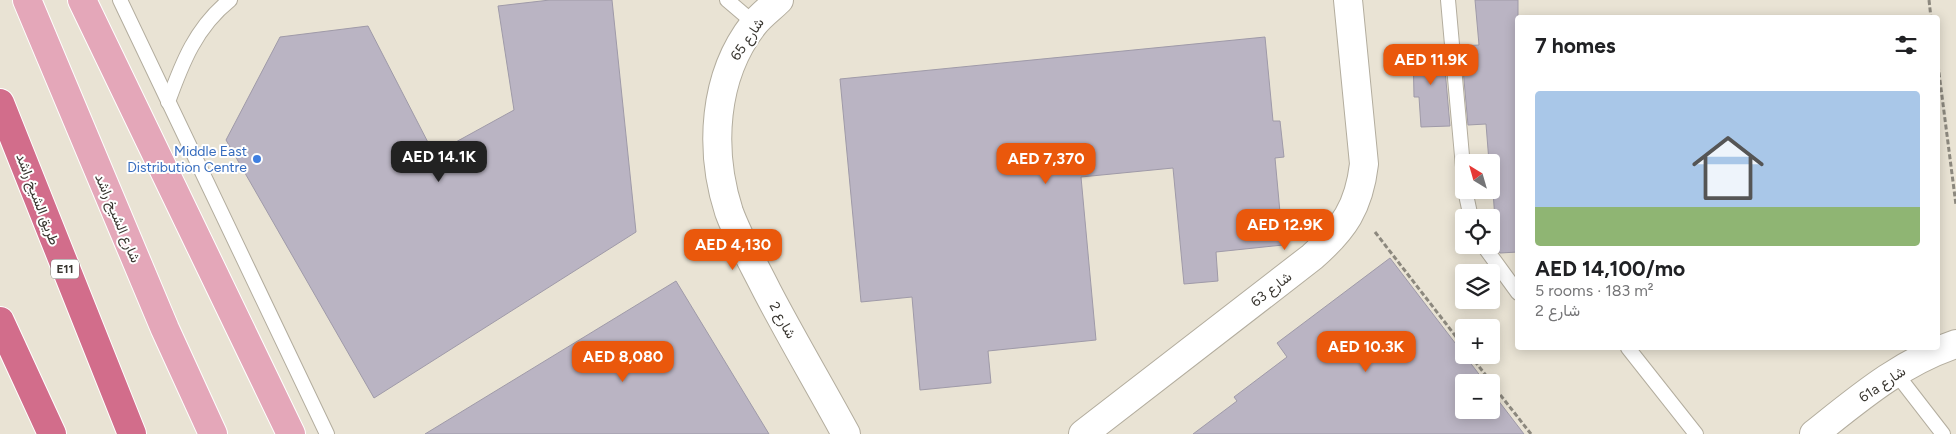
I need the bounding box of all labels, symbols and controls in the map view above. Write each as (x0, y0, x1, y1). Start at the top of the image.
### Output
street label: شارع 65 (727, 15, 769, 65)
icon: filters (1892, 31, 1920, 59)
text: 7 homes (1535, 33, 1616, 58)
pin: AED 11.9K (1374, 44, 1488, 86)
text: AED 11.9K (1394, 50, 1468, 69)
icon: home (1683, 123, 1773, 213)
pin: AED 14.1K (382, 140, 496, 183)
pin: AED 7,370 (989, 142, 1103, 185)
place label: Middle East Distribution Centre (127, 143, 247, 176)
text: AED 14.1K (402, 147, 476, 166)
text: AED 7,370 (1007, 149, 1085, 168)
street label: طريق الشيخ راشد (10, 151, 63, 248)
marker: Middle East Distribution Centre (251, 153, 263, 165)
north arrow (1455, 154, 1500, 199)
map controls (1455, 154, 1500, 419)
street label: شارع الشيخ راشد (89, 171, 144, 266)
pin: AED 12.9K (1228, 208, 1342, 251)
button: locate (1455, 209, 1500, 254)
text: AED 12.9K (1247, 215, 1323, 234)
pin: AED 4,130 (676, 228, 790, 271)
text: AED 4,130 (695, 235, 771, 254)
text: AED 14,100/mo (1535, 256, 1685, 281)
road number: E11 (51, 260, 79, 278)
button: layers (1455, 264, 1500, 309)
street label: شارع 63 (1247, 268, 1296, 312)
text: 5 rooms · 183 m² (1535, 281, 1654, 300)
street label: شارع 2 (764, 299, 800, 343)
text: شارع 2 (1535, 301, 1580, 320)
button: + (1455, 319, 1500, 364)
pin: AED 10.3K (1309, 330, 1423, 373)
text: AED 10.3K (1328, 337, 1404, 356)
pin: AED 8,080 (566, 340, 680, 383)
text: AED 8,080 (583, 347, 663, 366)
street label: 61a شارع (1856, 363, 1910, 408)
button: − (1455, 374, 1500, 419)

